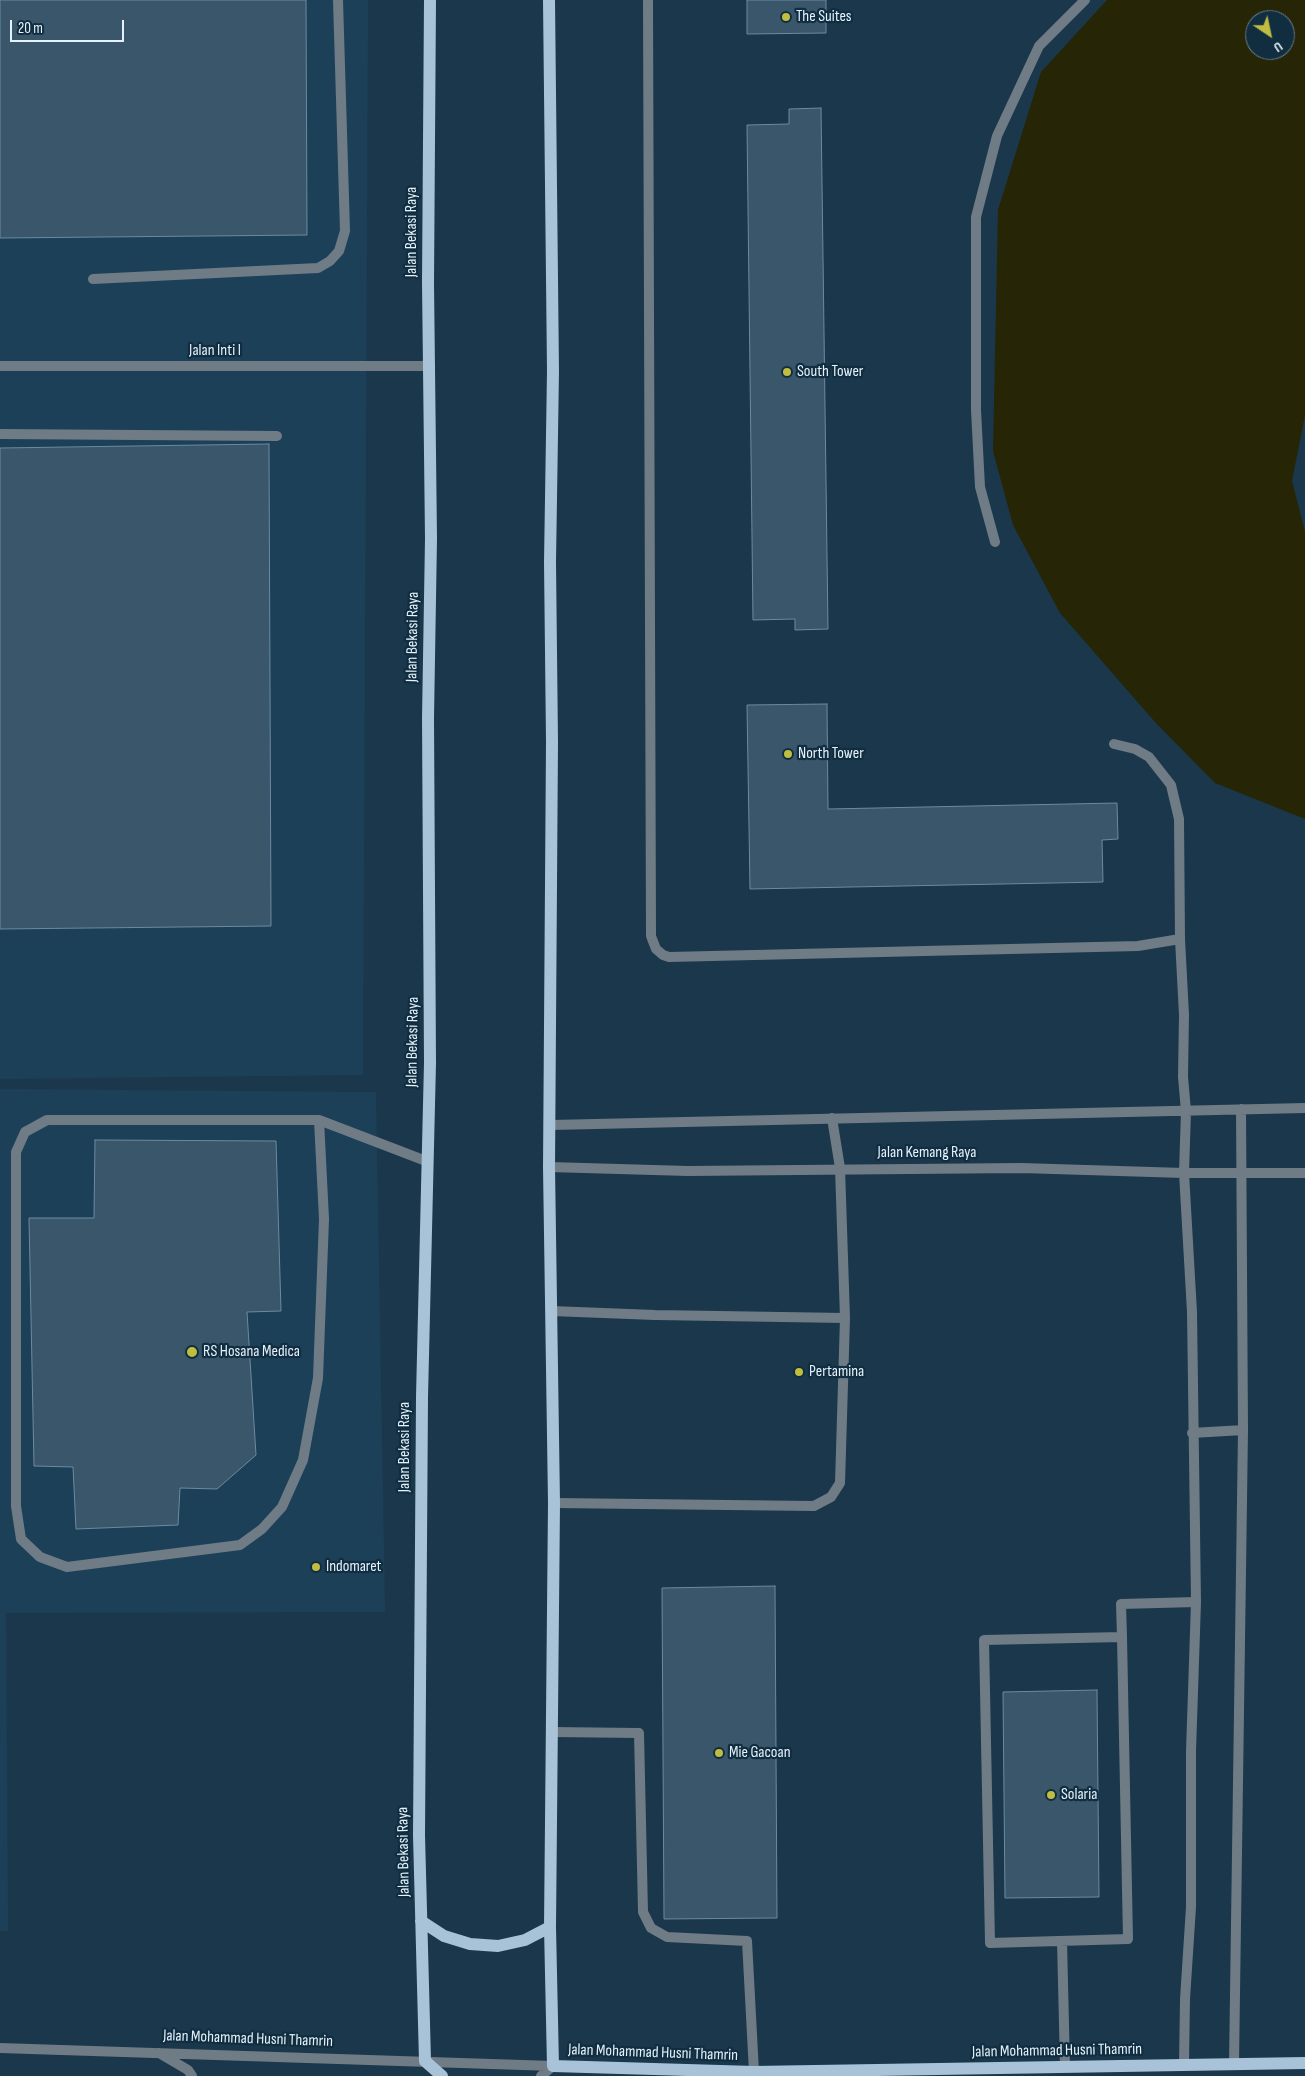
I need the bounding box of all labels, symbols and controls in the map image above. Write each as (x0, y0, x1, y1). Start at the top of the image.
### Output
place label: The Suites (796, 7, 852, 27)
scale bar (12, 10, 126, 42)
north arrow (1245, 10, 1295, 60)
marker: The Suites (780, 11, 792, 23)
text: 20 m (18, 19, 43, 38)
text: U (1270, 38, 1286, 56)
street label: Jalan Bekasi Raya (402, 187, 422, 277)
street label: Jalan Inti I (189, 341, 241, 361)
place label: South Tower (797, 362, 863, 382)
marker: South Tower (781, 366, 793, 378)
street label: Jalan Bekasi Raya (403, 592, 423, 682)
place label: North Tower (798, 744, 864, 764)
marker: North Tower (782, 748, 794, 760)
street label: Jalan Bekasi Raya (403, 997, 423, 1087)
street label: Jalan Kemang Raya (878, 1143, 976, 1163)
place label: RS Hosana Medica (203, 1342, 300, 1362)
marker: RS Hosana Medica (185, 1345, 199, 1359)
place label: Pertamina (809, 1362, 864, 1382)
marker: Pertamina (793, 1366, 805, 1378)
street label: Jalan Bekasi Raya (395, 1402, 415, 1492)
place label: Indomaret (326, 1557, 381, 1577)
marker: Indomaret (310, 1561, 322, 1573)
place label: Mie Gacoan (729, 1743, 790, 1763)
marker: Mie Gacoan (713, 1747, 725, 1759)
place label: Solaria (1061, 1785, 1097, 1805)
marker: Solaria (1045, 1789, 1057, 1801)
street label: Jalan Bekasi Raya (394, 1807, 414, 1897)
street label: Jalan Mohammad Husni Thamrin (163, 2026, 333, 2052)
street label: Jalan Mohammad Husni Thamrin (568, 2040, 738, 2066)
street label: Jalan Mohammad Husni Thamrin (972, 2040, 1142, 2062)

